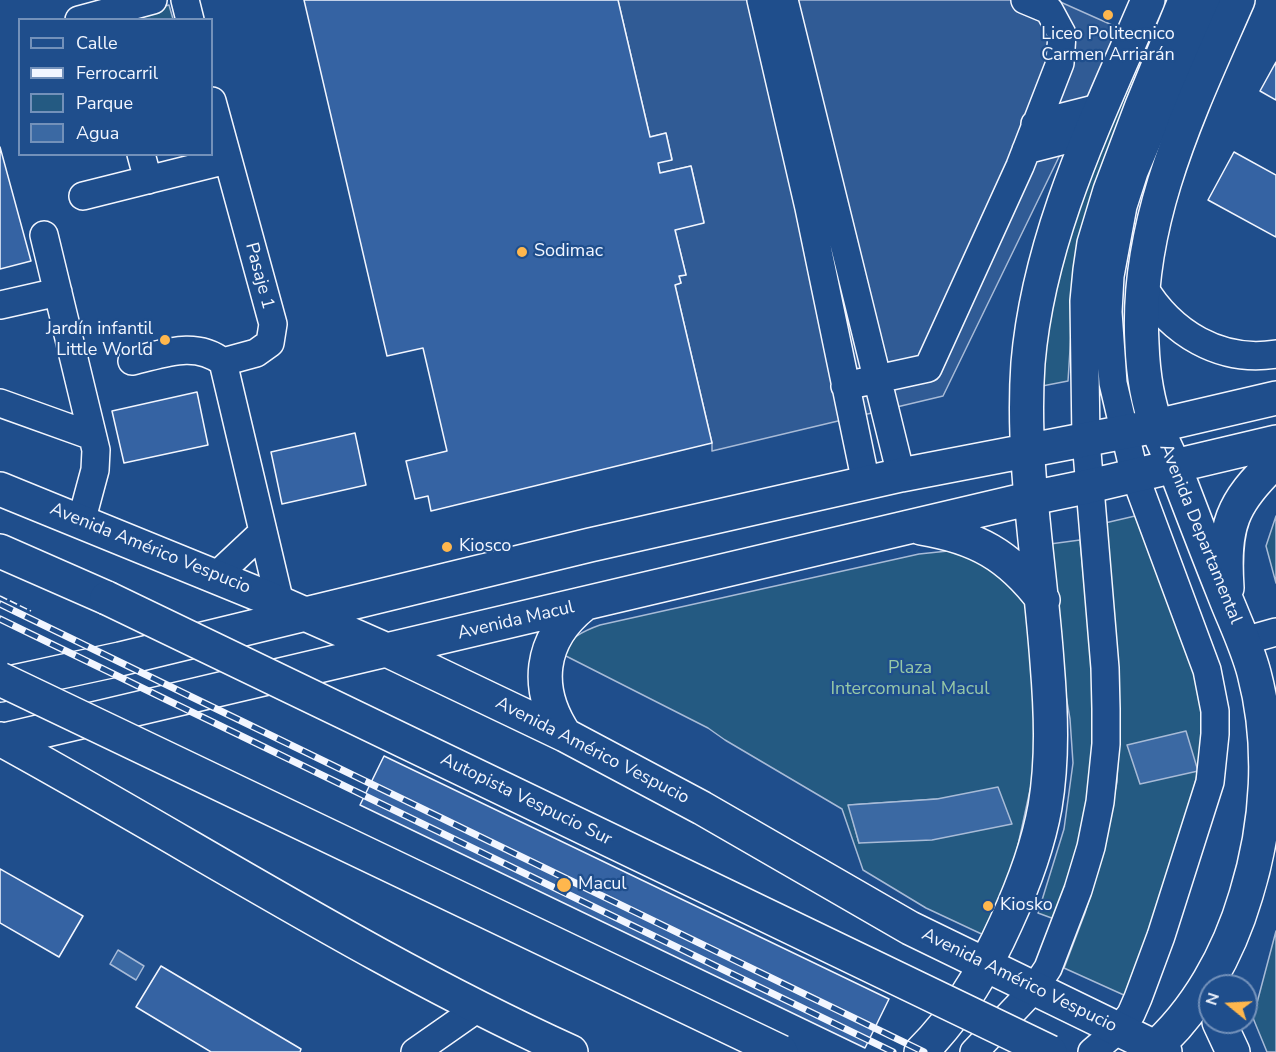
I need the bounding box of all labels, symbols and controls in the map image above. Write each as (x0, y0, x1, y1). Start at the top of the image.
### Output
marker: Liceo Politecnico Carmen Arriarán (1101, 8, 1115, 22)
legend (18, 18, 213, 156)
place label: Liceo Politecnico Carmen Arriarán (1041, 24, 1175, 66)
text: Calle (76, 31, 118, 55)
text: Ferrocarril (76, 61, 158, 85)
text: Parque (76, 91, 133, 115)
text: Agua (76, 121, 119, 145)
street label: Pasaje 1 (240, 240, 278, 312)
place label: Sodimac (534, 241, 603, 263)
marker: Sodimac (515, 245, 529, 259)
place label: Jardín infantil Little World (46, 319, 153, 362)
marker: Jardín infantil Little World (158, 333, 172, 347)
street label: Avenida Departamental (1154, 441, 1246, 627)
street label: Avenida Américo Vespucio (46, 499, 254, 599)
place label: Kiosco (459, 536, 511, 558)
marker: Kiosco (440, 540, 454, 554)
street label: Avenida Macul (456, 597, 576, 645)
park label: Plaza Intercomunal Macul (830, 658, 990, 700)
street label: Avenida Américo Vespucio (491, 693, 693, 809)
street label: Autopista Vespucio Sur (437, 749, 615, 851)
place label: Macul (578, 874, 627, 896)
marker: Macul (555, 876, 573, 894)
place label: Kiosko (1000, 895, 1053, 917)
marker: Kiosko (981, 899, 995, 913)
street label: Avenida Américo Vespucio (918, 924, 1120, 1038)
north arrow (1198, 974, 1258, 1034)
text: N (1200, 990, 1225, 1008)

